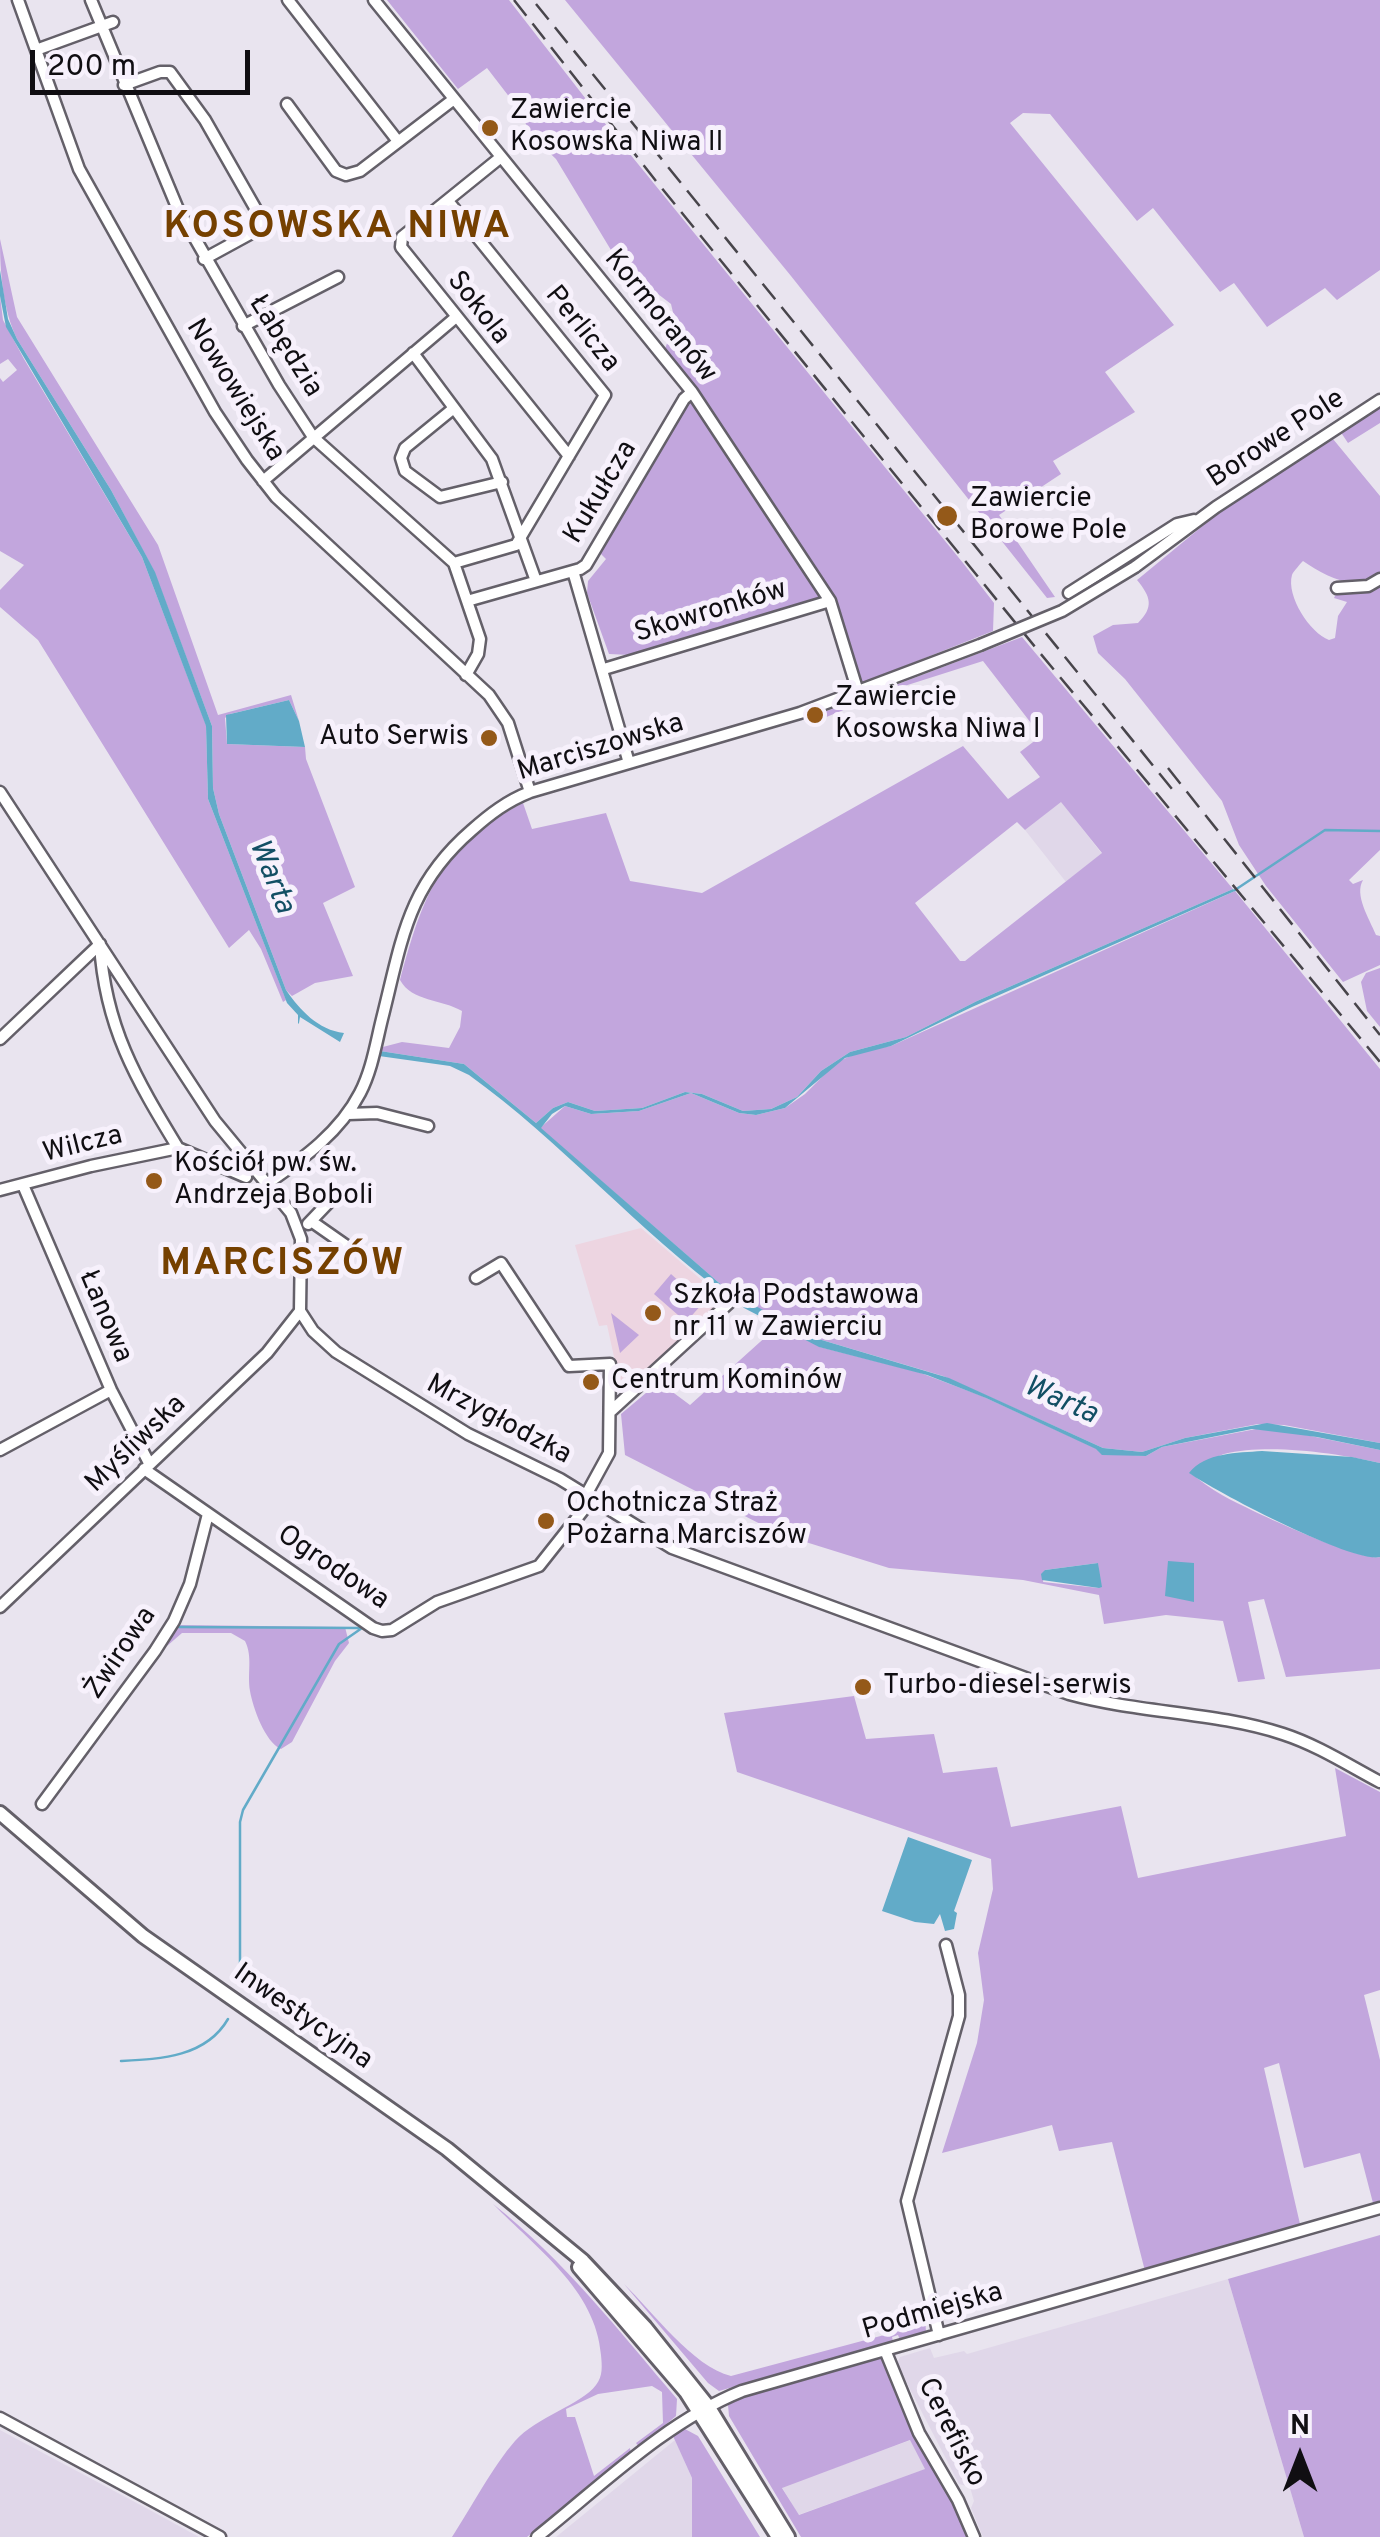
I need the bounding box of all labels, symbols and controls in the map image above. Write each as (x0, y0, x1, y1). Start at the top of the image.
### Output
scale bar (35, 30, 255, 92)
text: 200 m (47, 49, 136, 86)
place label: Zawiercie Kosowska Niwa II (510, 95, 724, 161)
marker: Zawiercie Kosowska Niwa II (479, 117, 501, 139)
district label: KOSOWSKA NIWA (164, 206, 512, 252)
street label: Kormoranów (595, 244, 723, 390)
street label: Sokola (438, 266, 516, 352)
street label: Perlicza (536, 280, 626, 380)
street label: Łabędzia (240, 290, 328, 404)
street label: Nowowiejska (177, 314, 291, 468)
street label: Borowe Pole (1202, 383, 1352, 497)
street label: Kukułcza (558, 435, 646, 551)
place label: Zawiercie Borowe Pole (970, 483, 1127, 549)
marker: Zawiercie Borowe Pole (934, 503, 960, 529)
street label: Skowronków (631, 574, 791, 652)
place label: Zawiercie Kosowska Niwa I (835, 682, 1041, 748)
marker: Zawiercie Kosowska Niwa I (804, 704, 826, 726)
street label: Marciszowska (514, 708, 688, 790)
place label: Auto Serwis (319, 721, 469, 755)
marker: Auto Serwis (478, 727, 500, 749)
water label: Warta (239, 835, 301, 919)
street label: Wilcza (40, 1120, 126, 1172)
place label: Kościół pw. św. Andrzeja Boboli (174, 1148, 373, 1214)
marker: Kościół pw. św. Andrzeja Boboli (143, 1170, 165, 1192)
district label: MARCISZÓW (160, 1243, 406, 1289)
street label: Łanowa (70, 1266, 138, 1368)
place label: Szkoła Podstawowa nr 11 w Zawierciu (673, 1280, 919, 1346)
marker: Szkoła Podstawowa nr 11 w Zawierciu (642, 1302, 664, 1324)
place label: Centrum Kominów (611, 1365, 842, 1399)
street label: Mrzygłodzka (420, 1369, 576, 1473)
water label: Warta (1018, 1370, 1102, 1434)
marker: Centrum Kominów (580, 1371, 602, 1393)
street label: Myśliwska (80, 1389, 194, 1501)
place label: Ochotnicza Straż Pożarna Marciszów (566, 1488, 807, 1554)
marker: Ochotnicza Straż Pożarna Marciszów (535, 1510, 557, 1532)
street label: Ogrodowa (270, 1519, 394, 1619)
street label: Żwirowa (79, 1602, 165, 1706)
place label: Turbo-diesel-serwis (883, 1670, 1132, 1704)
marker: Turbo-diesel-serwis (852, 1676, 874, 1698)
street label: Inwestycyjna (226, 1958, 378, 2078)
street label: Podmiejska (859, 2277, 1007, 2349)
street label: Cerefisko (908, 2373, 992, 2493)
north arrow (1250, 2407, 1350, 2507)
text: N (1290, 2409, 1310, 2445)

